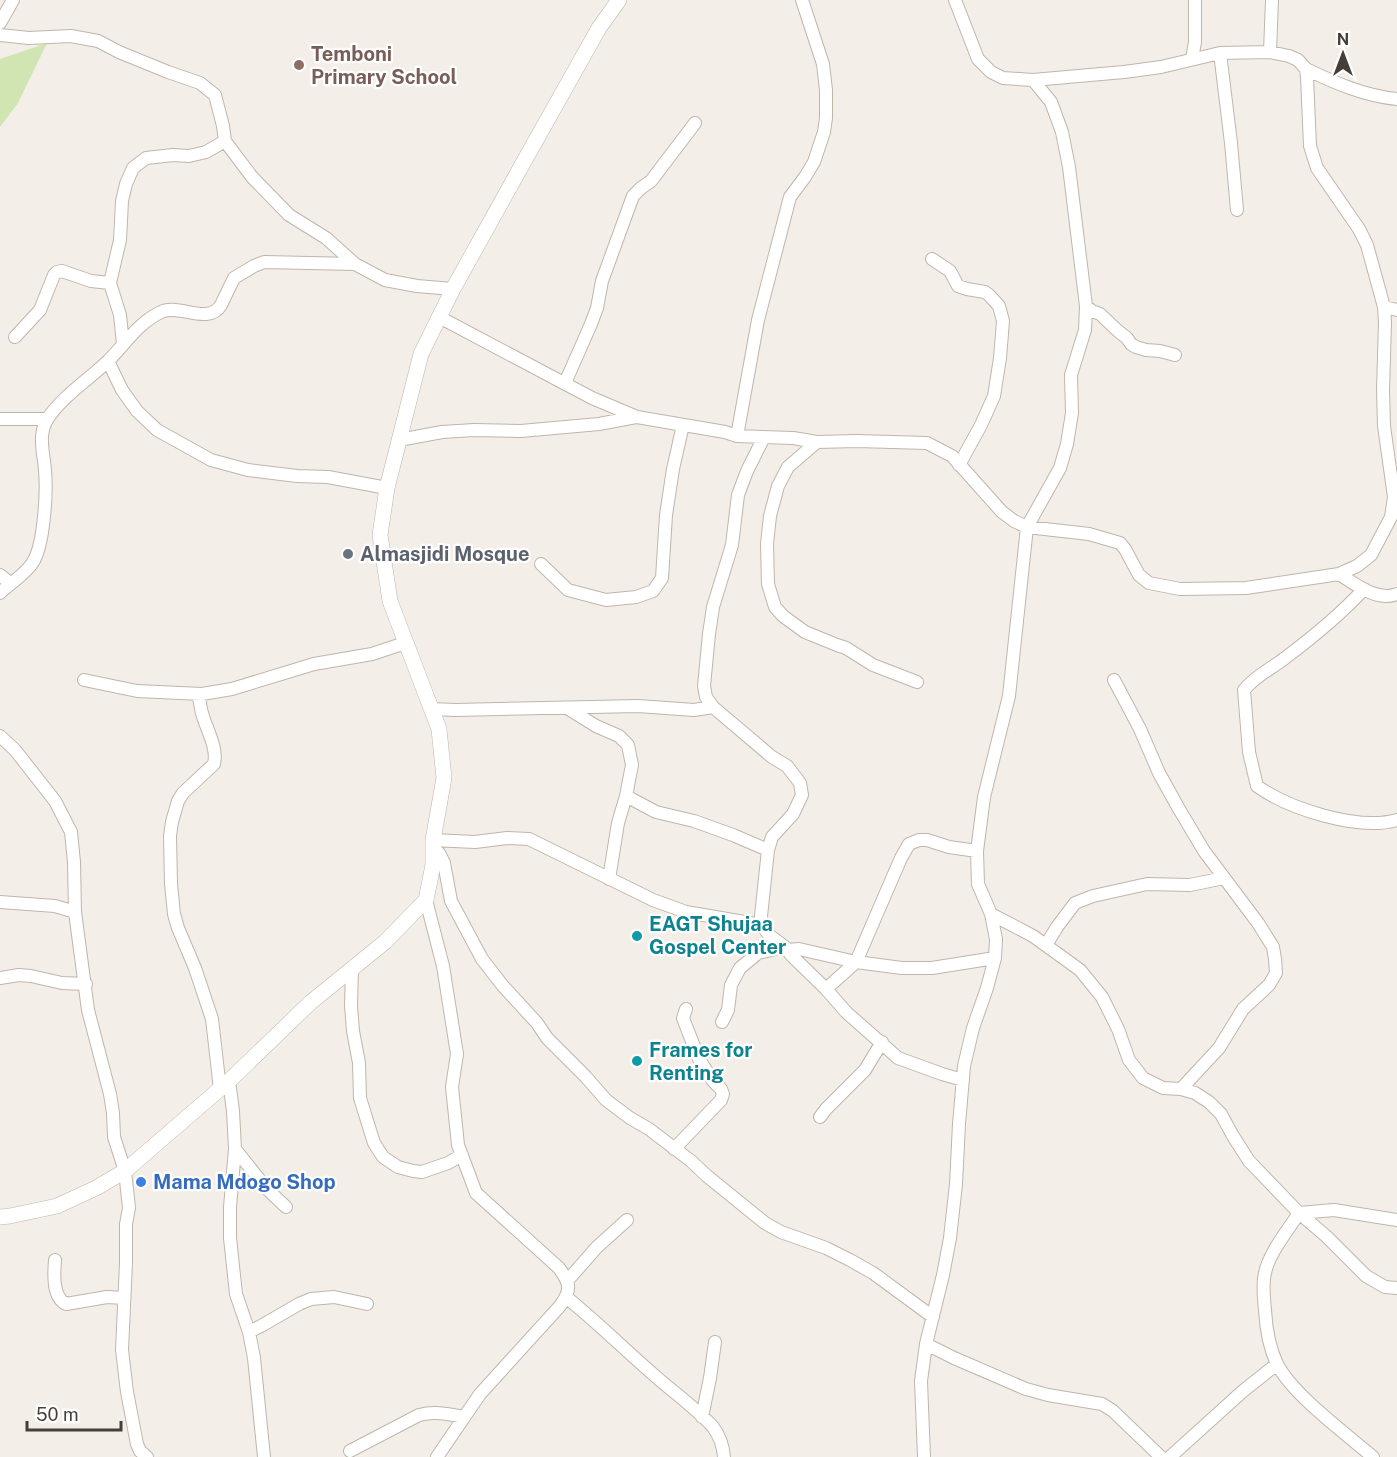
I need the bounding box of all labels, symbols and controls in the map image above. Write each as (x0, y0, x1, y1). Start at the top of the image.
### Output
north arrow (1313, 24, 1373, 84)
text: N (1337, 30, 1349, 49)
place label: Temboni Primary School (311, 42, 457, 89)
marker: Temboni Primary School (292, 58, 306, 72)
place label: Almasjidi Mosque (360, 542, 530, 566)
marker: Almasjidi Mosque (341, 547, 355, 561)
place label: EAGT Shujaa Gospel Center (649, 912, 786, 959)
marker: EAGT Shujaa Gospel Center (630, 929, 644, 943)
place label: Frames for Renting (649, 1038, 753, 1085)
marker: Frames for Renting (630, 1054, 644, 1068)
place label: Mama Mdogo Shop (153, 1170, 336, 1194)
marker: Mama Mdogo Shop (134, 1175, 148, 1189)
scale bar (27, 1394, 122, 1432)
text: 50 m (36, 1404, 79, 1425)

